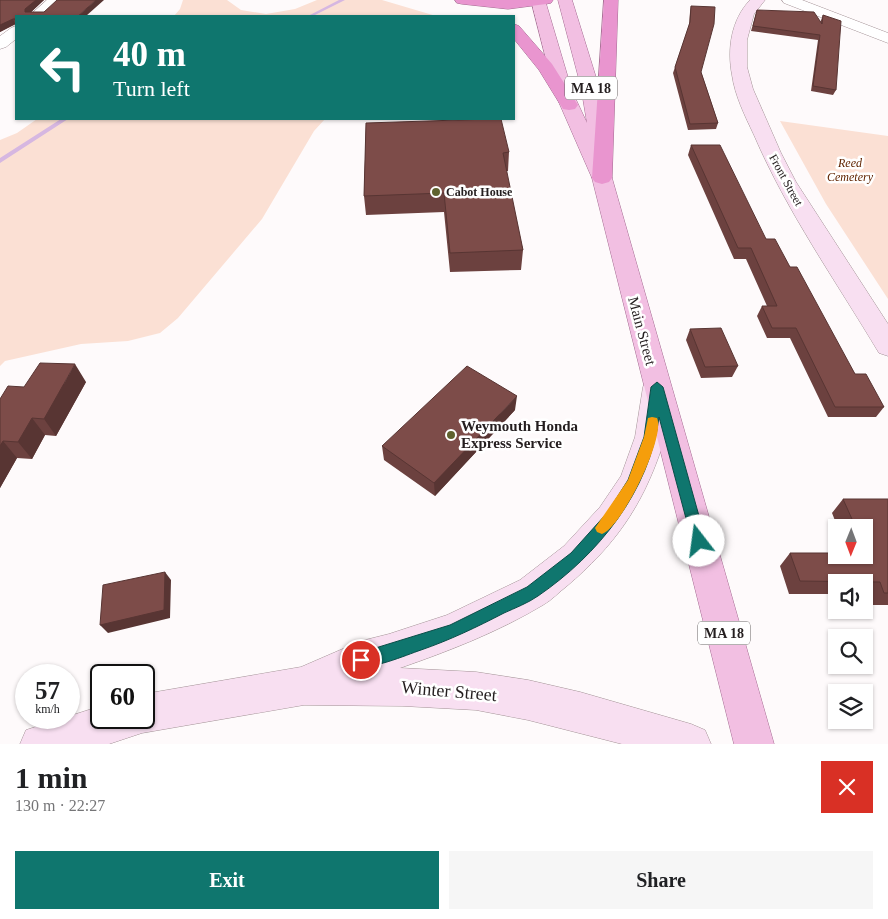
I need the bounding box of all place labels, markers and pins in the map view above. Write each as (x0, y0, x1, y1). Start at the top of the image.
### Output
place label: Cabot House (446, 185, 513, 199)
marker: Cabot House (430, 186, 442, 198)
place label: Weymouth Honda Express Service (461, 418, 579, 451)
marker: Weymouth Honda Express Service (445, 429, 457, 441)
pin (340, 639, 382, 681)

